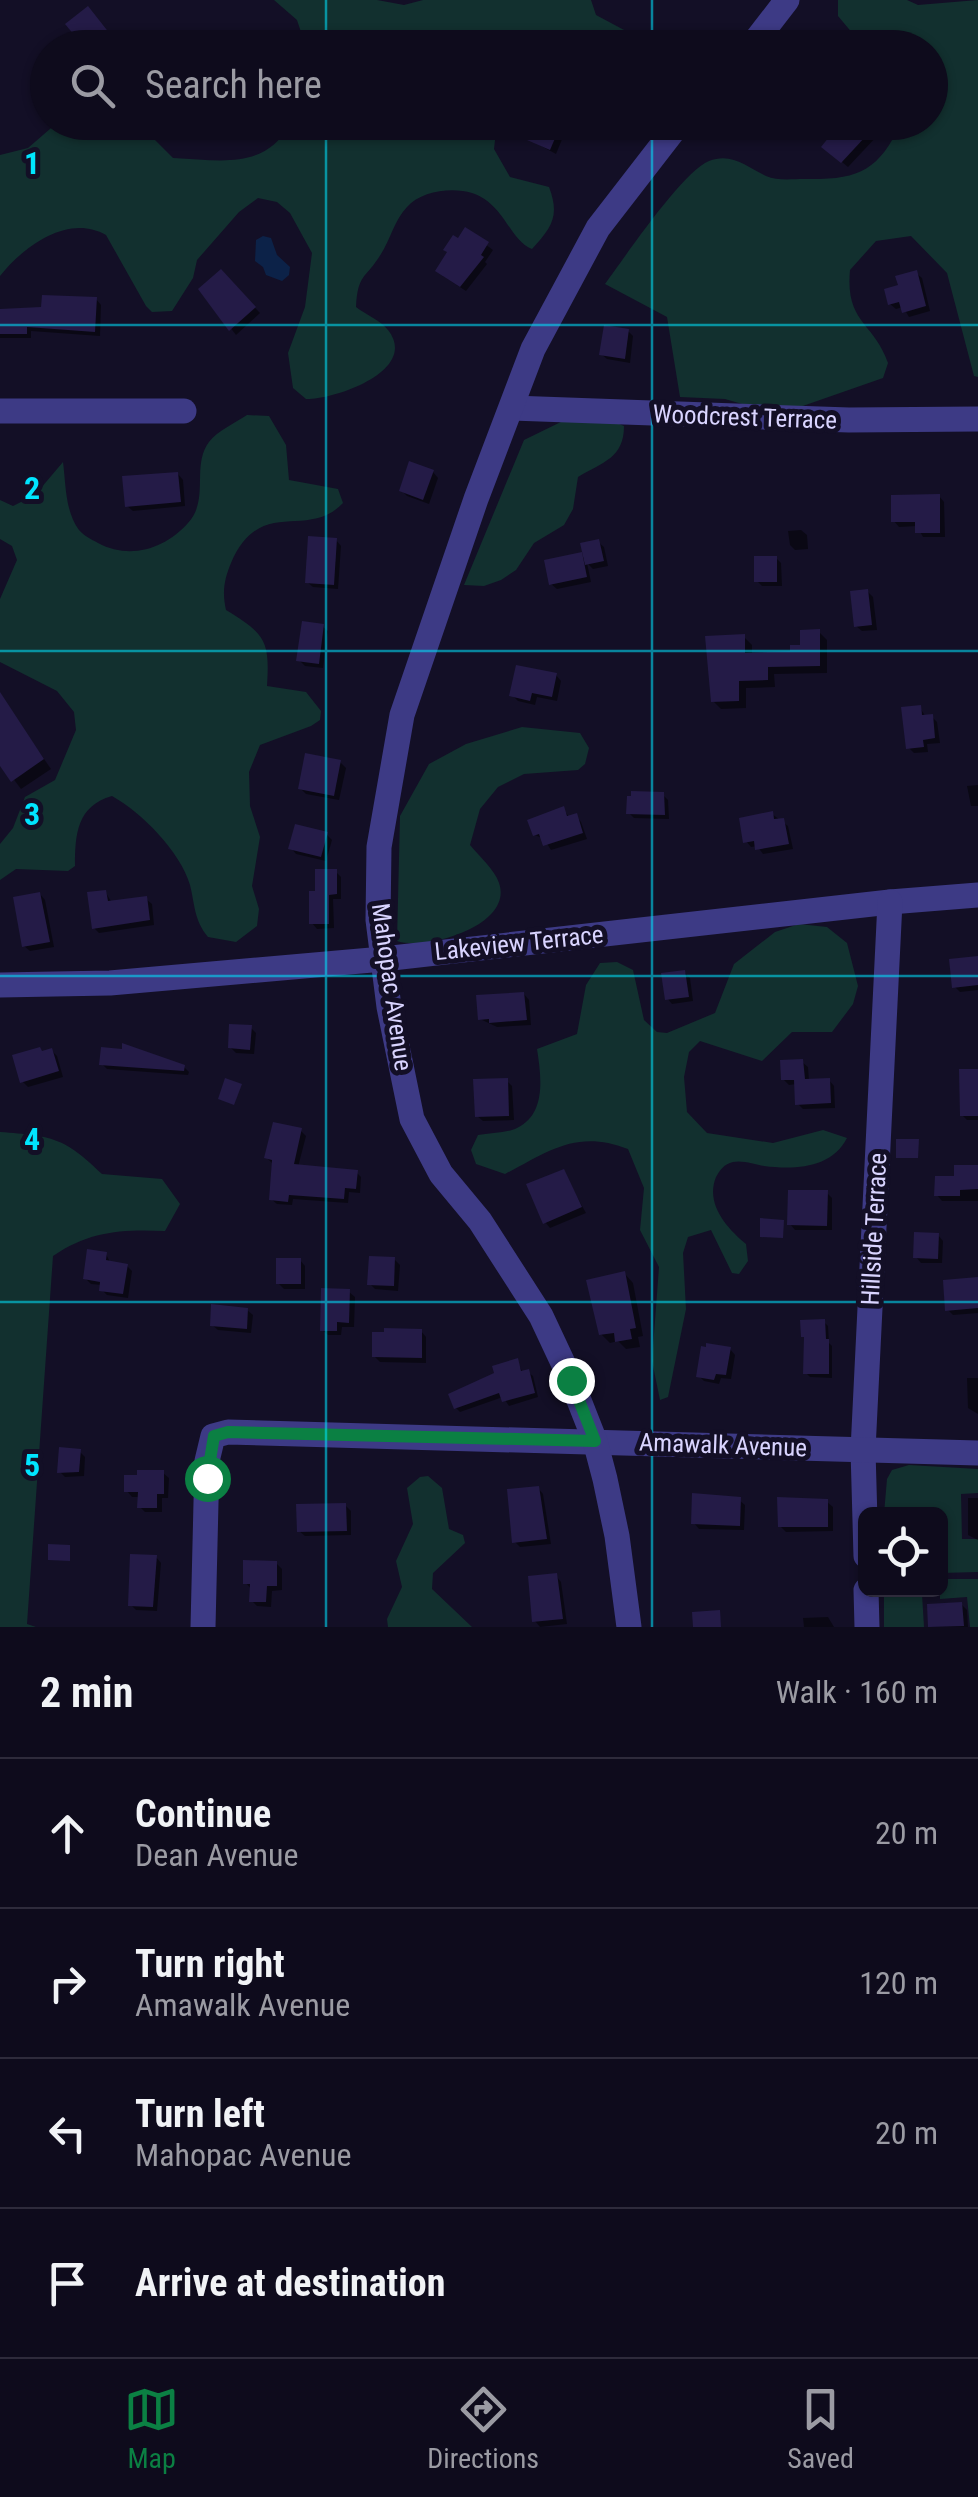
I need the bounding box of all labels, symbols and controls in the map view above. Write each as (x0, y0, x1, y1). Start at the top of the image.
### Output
search box (30, 30, 948, 140)
icon: search (65, 58, 120, 113)
text: Search here (145, 63, 322, 107)
text: 1 (24, 144, 40, 182)
street label: Woodcrest Terrace (652, 399, 838, 435)
text: 2 (24, 469, 40, 507)
text: 3 (24, 795, 40, 833)
street label: Mahopac Avenue (366, 901, 418, 1073)
street label: Lakeview Terrace (433, 920, 605, 966)
text: 4 (24, 1120, 40, 1158)
street label: Hillside Terrace (856, 1152, 892, 1306)
route end (549, 1358, 595, 1404)
street label: Amawalk Avenue (638, 1428, 808, 1462)
text: 5 (24, 1446, 40, 1484)
route start (185, 1456, 231, 1502)
map controls (858, 1507, 948, 1597)
button: locate (858, 1507, 948, 1597)
text: 2 min (40, 1668, 133, 1717)
text: Walk · 160 m (776, 1673, 938, 1711)
text: Continue (135, 1792, 271, 1836)
icon: ahead (40, 1806, 95, 1861)
text: 20 m (875, 1814, 938, 1852)
text: Dean Avenue (135, 1836, 299, 1874)
text: Turn right (135, 1942, 285, 1986)
icon: right (40, 1956, 95, 2011)
text: 120 m (859, 1964, 938, 2002)
text: Amawalk Avenue (135, 1986, 350, 2024)
text: Turn left (135, 2092, 265, 2136)
icon: left (40, 2106, 95, 2161)
text: 20 m (875, 2114, 938, 2152)
text: Mahopac Avenue (135, 2136, 351, 2174)
icon: arrive (40, 2256, 95, 2311)
text: Arrive at destination (135, 2261, 445, 2305)
tab: Map (124, 2382, 179, 2475)
tab: Directions (427, 2382, 539, 2475)
tab: Saved (787, 2382, 854, 2475)

